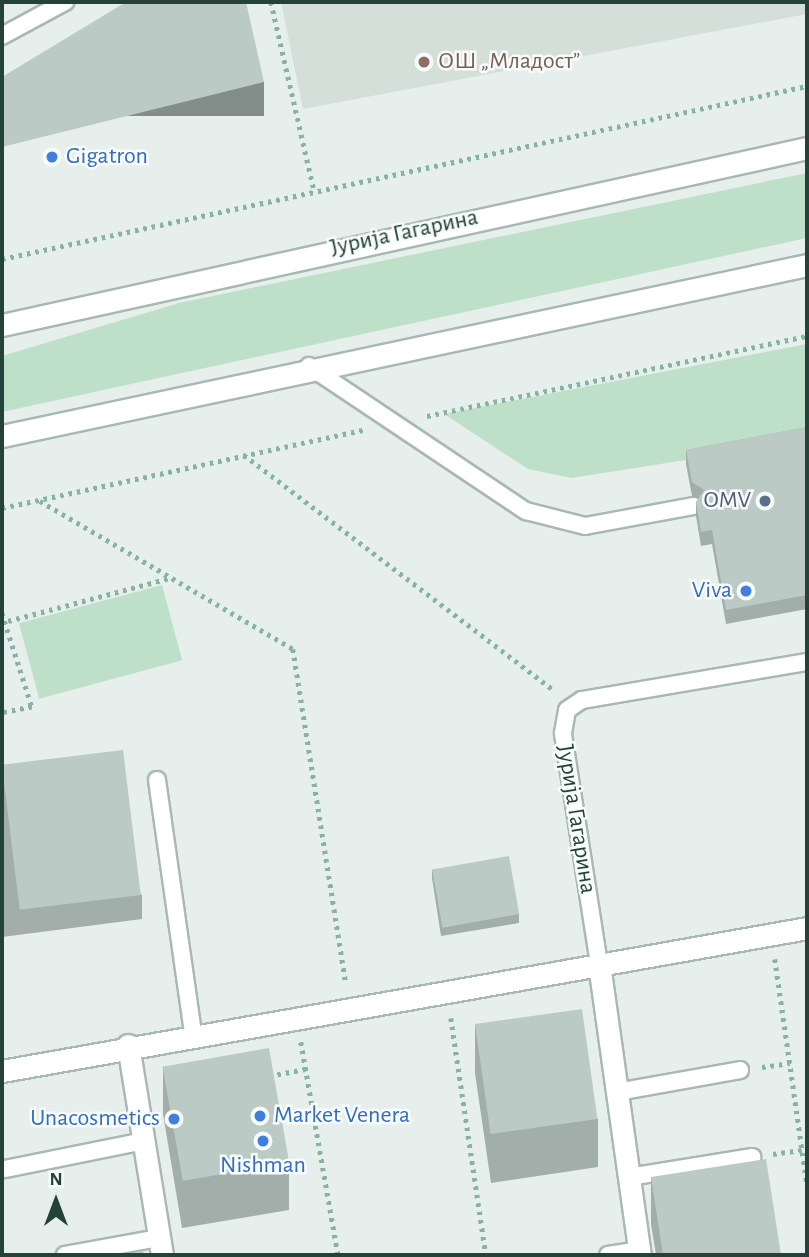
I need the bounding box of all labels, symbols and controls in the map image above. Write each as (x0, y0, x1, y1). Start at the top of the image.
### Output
place label: ОШ „Младост” (438, 48, 580, 76)
marker: ОШ „Младост” (416, 54, 432, 70)
place label: Gigatron (66, 143, 148, 171)
marker: Gigatron (44, 149, 60, 165)
street label: Јурија Гагарина (327, 203, 481, 263)
place label: OMV (704, 487, 751, 515)
marker: OMV (757, 493, 773, 509)
place label: Viva (692, 577, 732, 605)
marker: Viva (738, 583, 754, 599)
street label: Јурија Гагарина (550, 742, 602, 896)
place label: Market Venera (274, 1102, 410, 1130)
place label: Unacosmetics (30, 1105, 160, 1133)
marker: Market Venera (252, 1108, 268, 1124)
marker: Unacosmetics (166, 1111, 182, 1127)
marker: Nishman (255, 1133, 271, 1149)
place label: Nishman (220, 1152, 306, 1180)
north arrow (21, 1166, 91, 1236)
text: N (49, 1170, 63, 1189)

